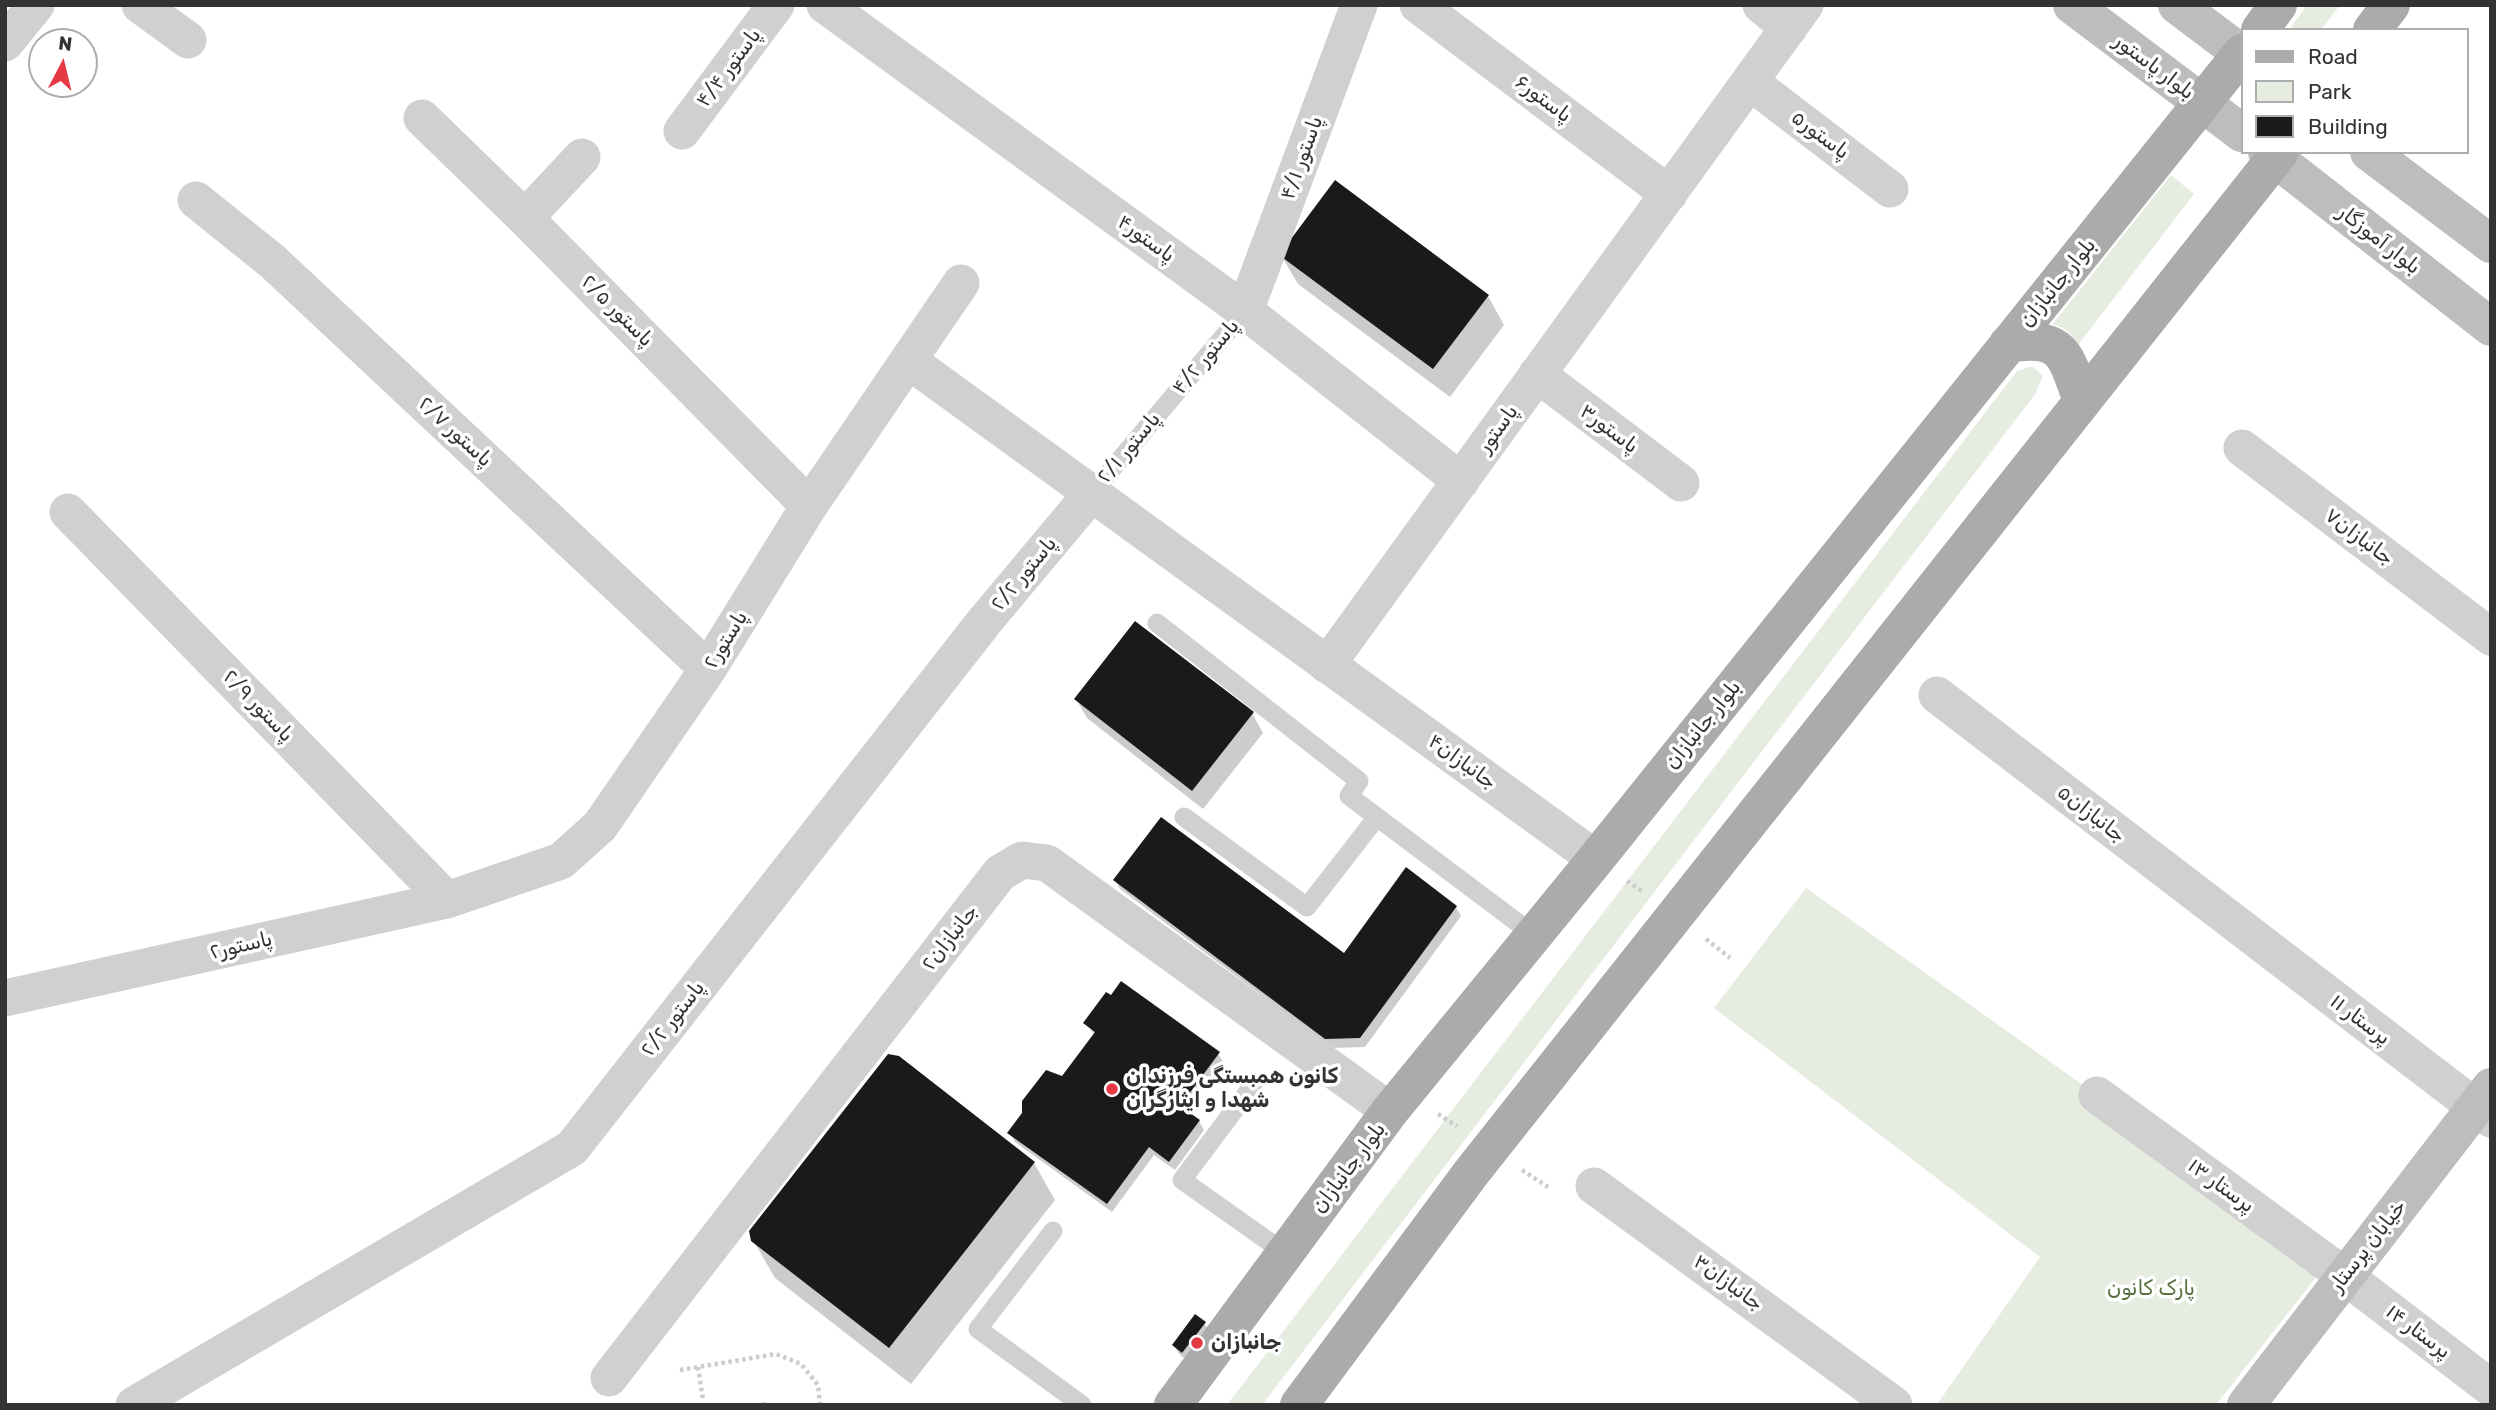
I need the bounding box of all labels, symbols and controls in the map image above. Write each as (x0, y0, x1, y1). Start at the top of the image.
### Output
street label: پاستور ۴/۴ (691, 24, 767, 112)
north arrow (28, 28, 98, 98)
legend (2240, 28, 2468, 154)
street label: بلوار پاستور (2109, 29, 2199, 105)
text: N (57, 31, 74, 56)
text: Road (2308, 44, 2358, 69)
street label: پاستور۶ (1510, 70, 1576, 128)
text: Park (2308, 79, 2352, 104)
street label: پاستور۵ (1786, 105, 1854, 165)
street label: پاستور ۴/۱ (1275, 113, 1329, 203)
text: Building (2308, 114, 2388, 139)
street label: بلوار آموزگار (2333, 200, 2425, 280)
street label: پاستور۴ (1112, 210, 1180, 268)
street label: بلوار جانبازان (2014, 233, 2102, 333)
street label: پاستور ۲/۵ (576, 270, 658, 352)
street label: پاستور ۴/۲ (1167, 314, 1245, 400)
street label: پاستور ۲/۷ (413, 391, 497, 473)
street label: پاستور۳ (1575, 399, 1643, 459)
street label: پاستور (1472, 400, 1524, 458)
street label: پاستور ۲/۱ (1092, 407, 1166, 489)
street label: جانبازان۷ (2320, 503, 2398, 571)
street label: پاستور ۲/۲ (986, 532, 1062, 616)
street label: پاستور۲ (698, 606, 754, 674)
street label: پاستور ۲/۹ (217, 665, 299, 747)
street label: بلوار جانبازان (1659, 675, 1747, 775)
street label: جانبازان۴ (1423, 729, 1501, 795)
street label: جانبازان۵ (2052, 780, 2130, 848)
street label: جانبازان۲ (916, 900, 984, 976)
street label: پاستور۲ (207, 927, 275, 965)
street label: پاستور ۲/۲ (636, 976, 710, 1062)
street label: پرستار ۱۱ (2325, 989, 2395, 1051)
place label: کانون همبستگی فرزندان شهدا و ایثارگران (1126, 1064, 1338, 1114)
marker: کانون همبستگی فرزندان شهدا و ایثارگران (1104, 1081, 1120, 1097)
street label: بلوار جانبازان (1307, 1118, 1391, 1218)
street label: پرستار ۱۳ (2183, 1153, 2259, 1219)
street label: خیابان پرستار (2324, 1195, 2412, 1297)
street label: جانبازان۳ (1688, 1249, 1768, 1317)
park label: پارک کانون (2107, 1276, 2195, 1302)
street label: پرستار ۱۴ (2381, 1299, 2455, 1365)
place label: جانبازان (1211, 1330, 1281, 1356)
marker: جانبازان (1189, 1335, 1205, 1351)

